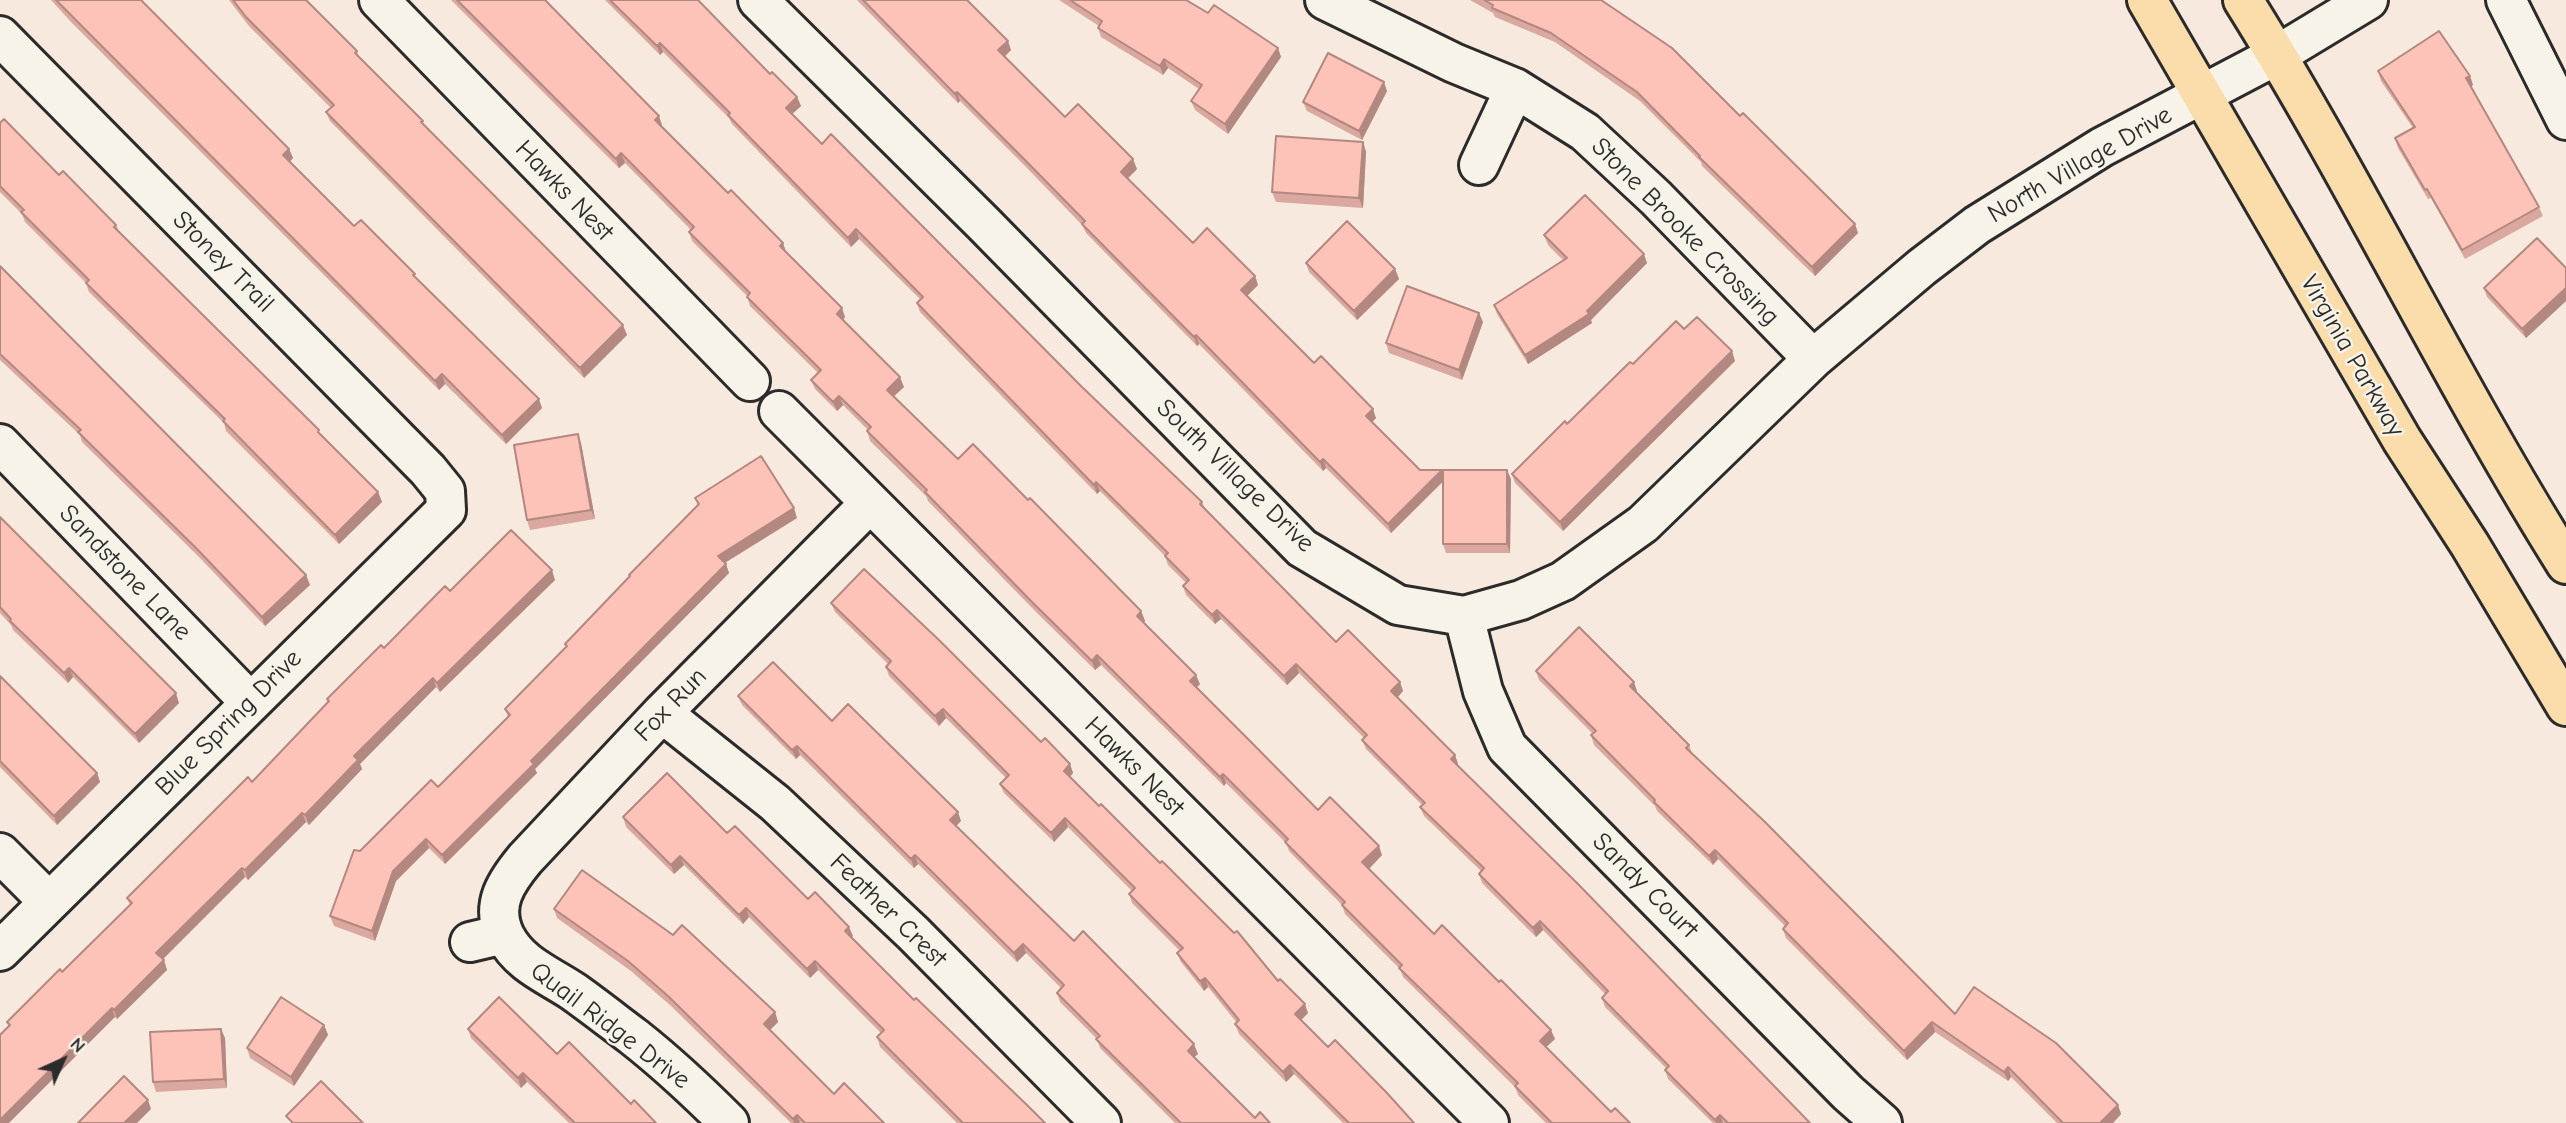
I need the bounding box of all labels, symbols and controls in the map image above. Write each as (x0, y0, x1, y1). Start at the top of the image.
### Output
street label: North Village Drive (1982, 100, 2178, 230)
street label: Stone Brooke Crossing (1584, 131, 1786, 333)
street label: Hawks Nest (508, 134, 620, 248)
street label: Stoney Trail (166, 205, 280, 319)
street label: Virginia Parkway (2293, 270, 2411, 442)
street label: South Village Drive (1150, 393, 1320, 559)
street label: Sandstone Lane (52, 499, 198, 647)
street label: Blue Spring Drive (149, 643, 309, 803)
street label: Fox Run (628, 662, 714, 748)
street label: Hawks Nest (1078, 711, 1190, 823)
street label: Sandy Court (1586, 827, 1704, 945)
street label: Feather Crest (823, 848, 953, 974)
street label: Quail Ridge Drive (524, 956, 696, 1096)
north arrow (28, 1025, 98, 1095)
text: N (66, 1033, 90, 1057)

